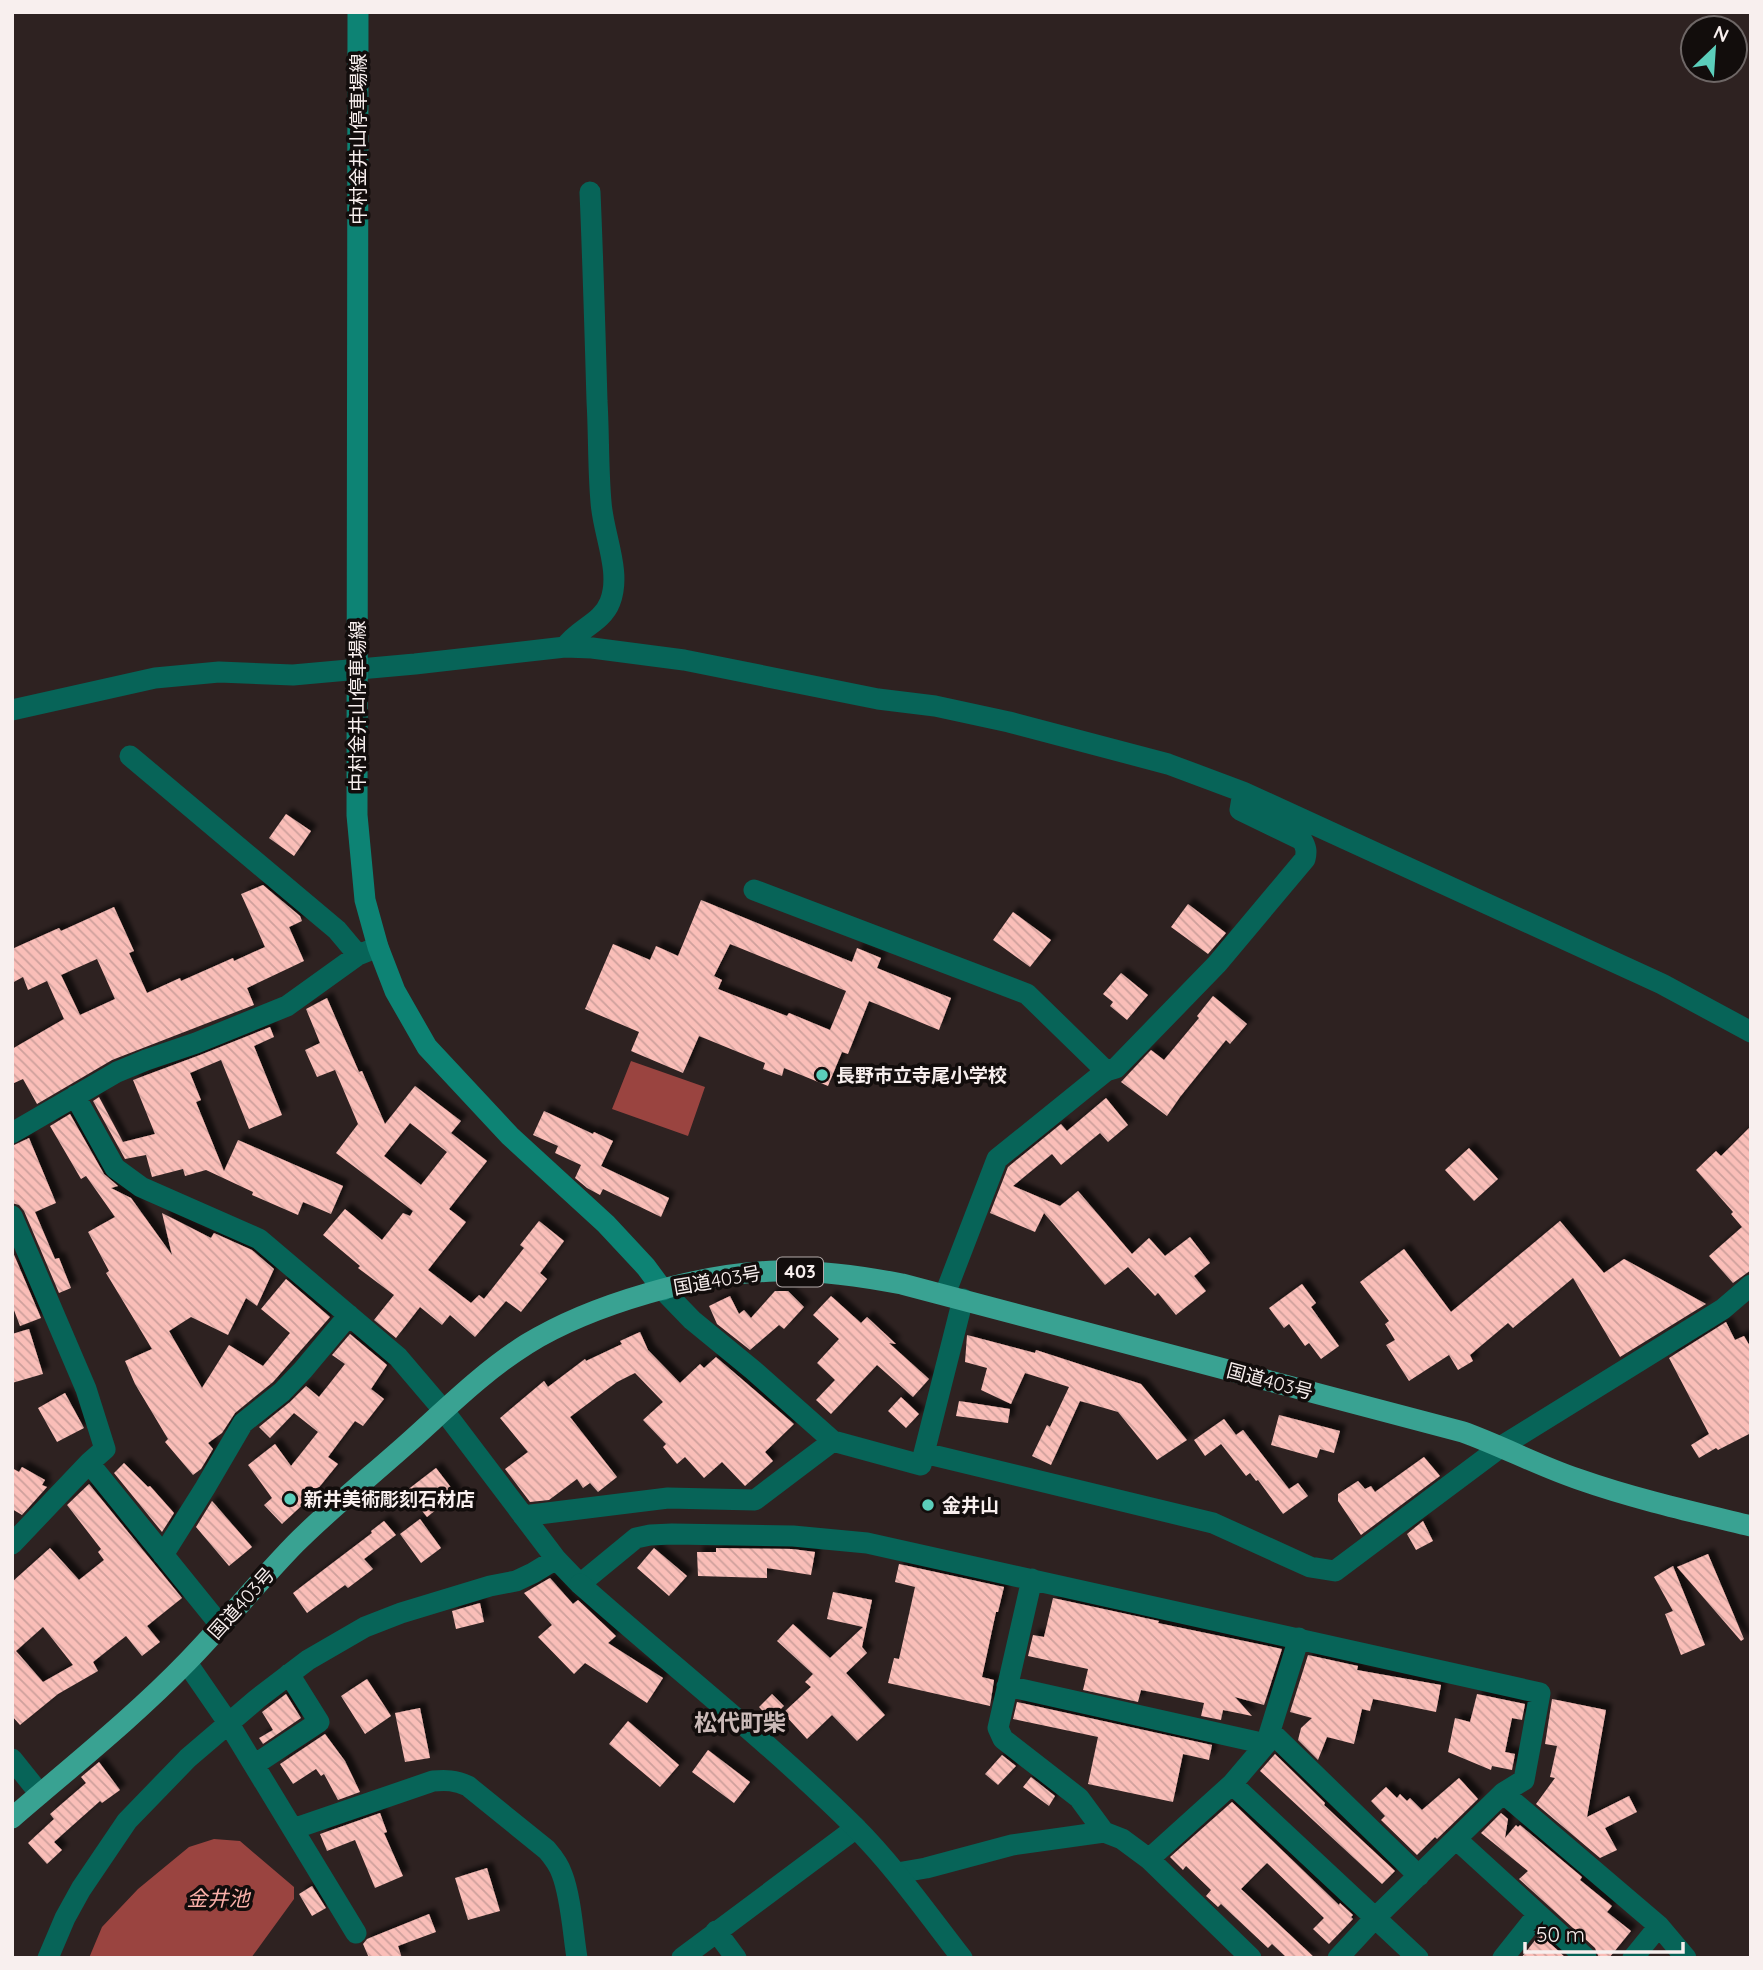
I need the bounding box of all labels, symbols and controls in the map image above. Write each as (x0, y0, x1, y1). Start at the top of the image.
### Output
north arrow (1679, 14, 1749, 84)
text: N (1710, 20, 1733, 47)
street label: 中村金井山停車場線 (346, 53, 370, 225)
street label: 中村金井山停車場線 (345, 620, 369, 792)
place label: 長野市立寺尾小学校 (836, 1063, 1007, 1087)
marker: 長野市立寺尾小学校 (814, 1067, 830, 1083)
road number: 403 (777, 1258, 823, 1287)
street label: 国道403号 (671, 1261, 763, 1299)
street label: 国道403号 (1224, 1358, 1316, 1404)
place label: 新井美術彫刻石材店 (304, 1487, 475, 1511)
marker: 新井美術彫刻石材店 (282, 1491, 298, 1507)
place label: 金井山 (942, 1493, 999, 1517)
marker: 金井山 (920, 1497, 936, 1513)
street label: 国道403号 (203, 1562, 279, 1644)
district label: 松代町柴 (694, 1708, 786, 1737)
water label: 金井池 (187, 1885, 251, 1911)
scale bar (1525, 1910, 1682, 1954)
text: 50 m (1536, 1921, 1585, 1947)

